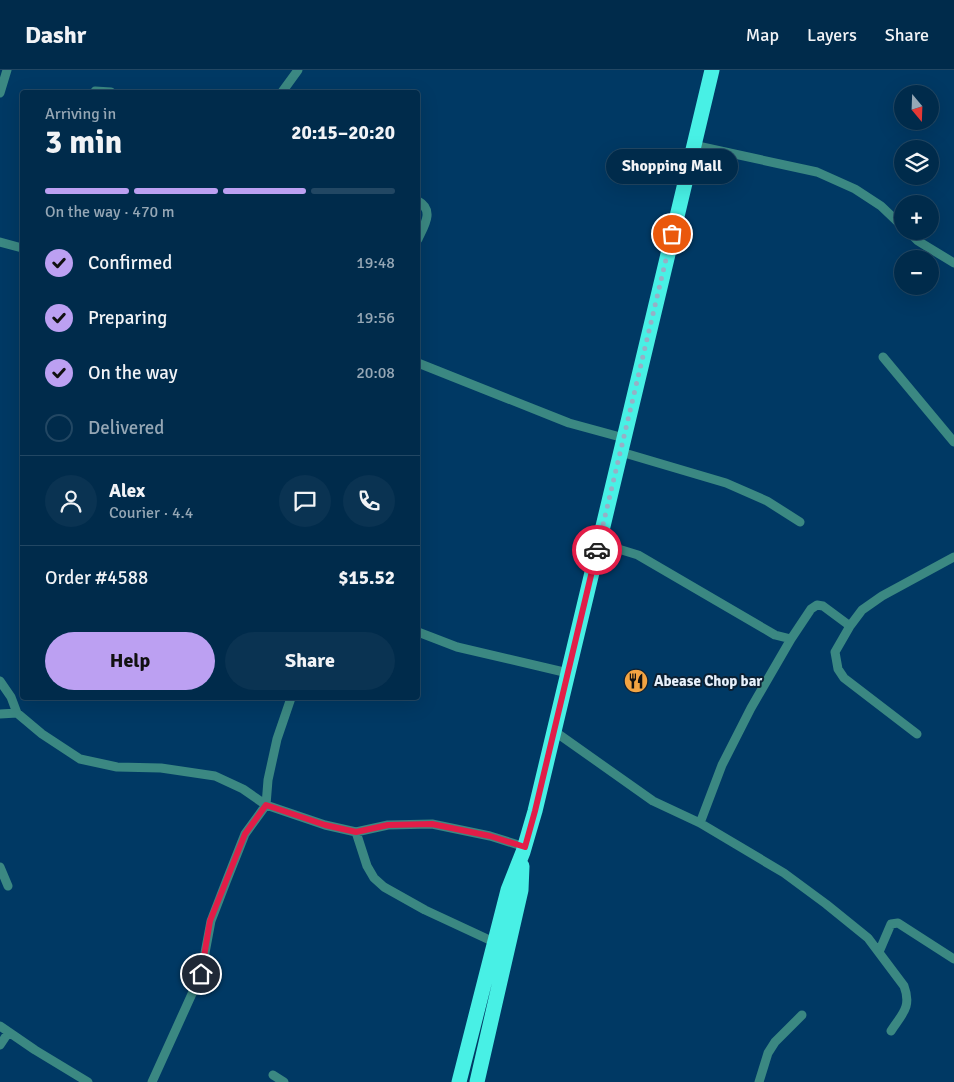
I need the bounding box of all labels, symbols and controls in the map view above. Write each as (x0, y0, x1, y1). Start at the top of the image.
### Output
text: Dashr (25, 20, 86, 50)
text: Map (746, 24, 779, 46)
text: Layers (807, 24, 857, 46)
text: Share (885, 24, 929, 46)
north arrow (894, 85, 939, 130)
map controls (894, 85, 939, 295)
text: Arriving in (45, 104, 116, 124)
text: 20:15–20:20 (291, 121, 395, 145)
text: 3 min (45, 123, 122, 162)
button: layers (894, 140, 939, 185)
callout: Shopping Mall (606, 149, 738, 184)
text: Shopping Mall (622, 156, 722, 176)
button: + (894, 195, 939, 240)
text: On the way · 470 m (45, 202, 175, 222)
pin (651, 213, 693, 255)
icon: bag (658, 220, 686, 248)
icon: check (45, 249, 73, 277)
button: − (894, 250, 939, 295)
text: Confirmed (88, 251, 172, 275)
text: 19:48 (356, 253, 395, 273)
icon: check (45, 304, 73, 332)
text: Preparing (88, 306, 167, 330)
text: 19:56 (356, 308, 395, 328)
icon: check (45, 359, 73, 387)
text: On the way (88, 361, 178, 385)
text: 20:08 (356, 363, 395, 383)
text: Delivered (88, 416, 164, 440)
button: person (45, 475, 97, 527)
button: chat (279, 475, 331, 527)
button: phone (343, 475, 395, 527)
text: Alex (109, 479, 145, 503)
text: Courier · 4.4 (109, 503, 193, 523)
courier (572, 525, 622, 575)
icon: car (583, 536, 611, 564)
text: Order #4588 (45, 566, 148, 590)
text: $15.52 (338, 566, 395, 590)
button: Help (45, 632, 215, 690)
button: Share (225, 632, 395, 690)
restaurant icon: Abease Chop bar (623, 668, 649, 694)
place label: Abease Chop bar (654, 672, 762, 690)
pin (180, 953, 222, 995)
icon: home (187, 960, 215, 988)

